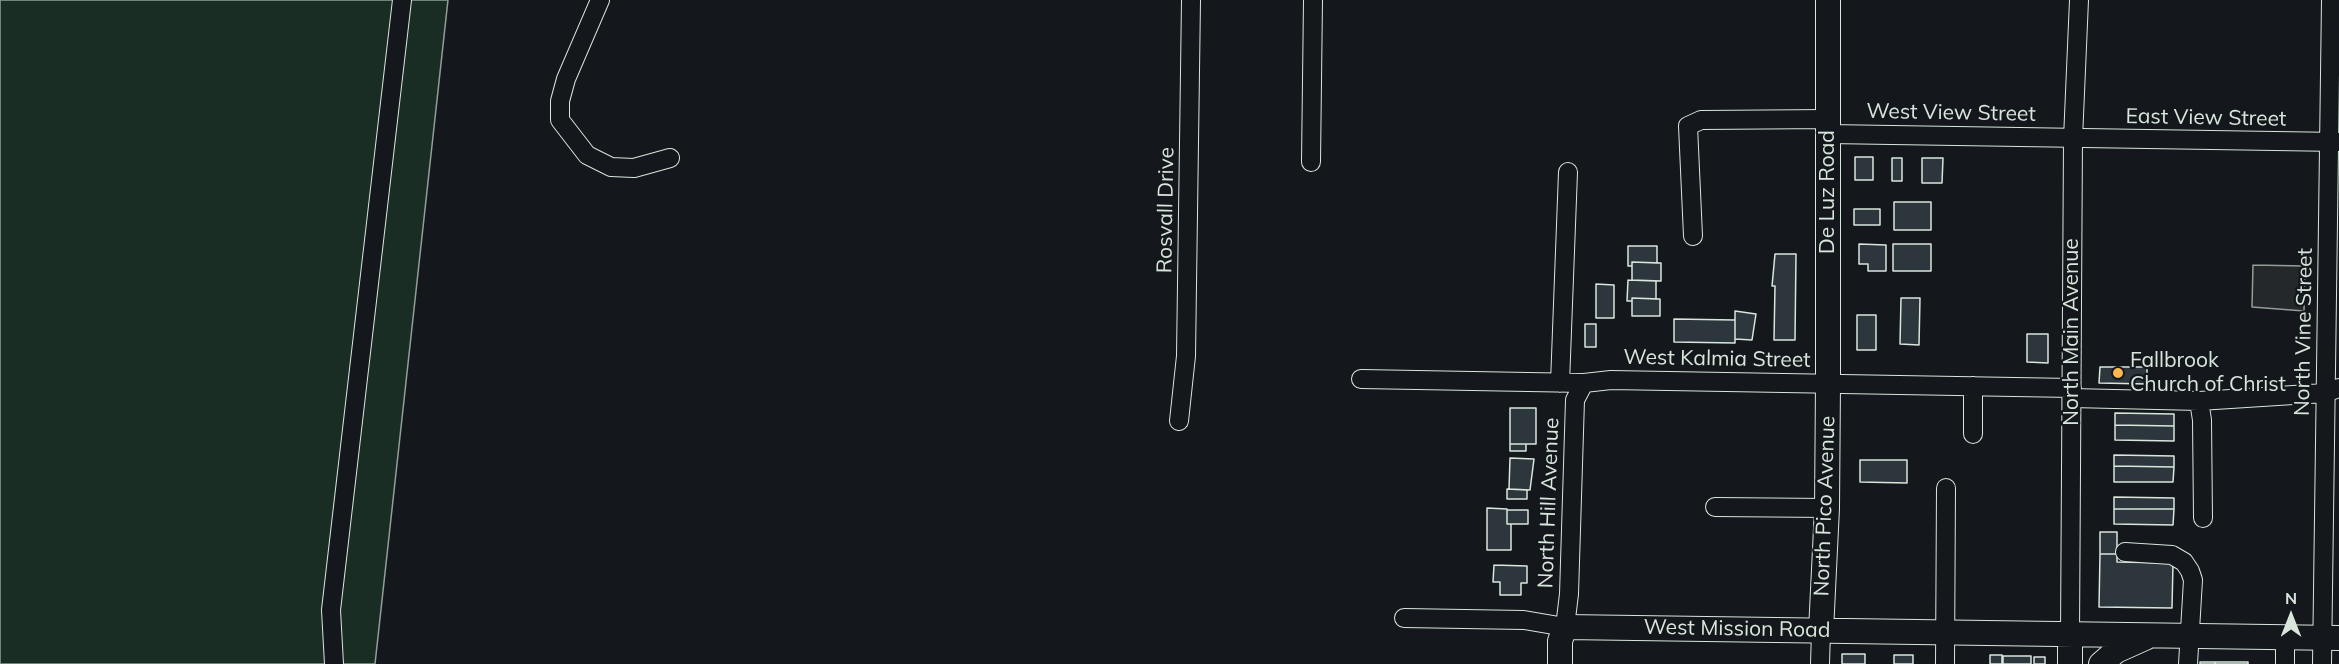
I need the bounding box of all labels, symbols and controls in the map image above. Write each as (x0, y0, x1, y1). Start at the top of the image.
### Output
street label: West View Street (1866, 99, 2036, 127)
street label: East View Street (2125, 104, 2287, 132)
street label: De Luz Road (1815, 130, 1841, 254)
street label: Rosvall Drive (1152, 147, 1180, 273)
street label: North Main Avenue (2059, 238, 2085, 426)
street label: North Vine Street (2290, 248, 2318, 416)
street label: West Kalmia Street (1623, 345, 1811, 373)
place label: Fallbrook Church of Christ (2130, 348, 2286, 398)
marker: Fallbrook Church of Christ (2111, 366, 2125, 380)
street label: North Pico Avenue (1809, 415, 1841, 597)
street label: North Hill Avenue (1533, 417, 1565, 589)
north arrow (2261, 586, 2321, 646)
text: N (2285, 588, 2297, 608)
street label: West Mission Road (1643, 615, 1831, 643)

